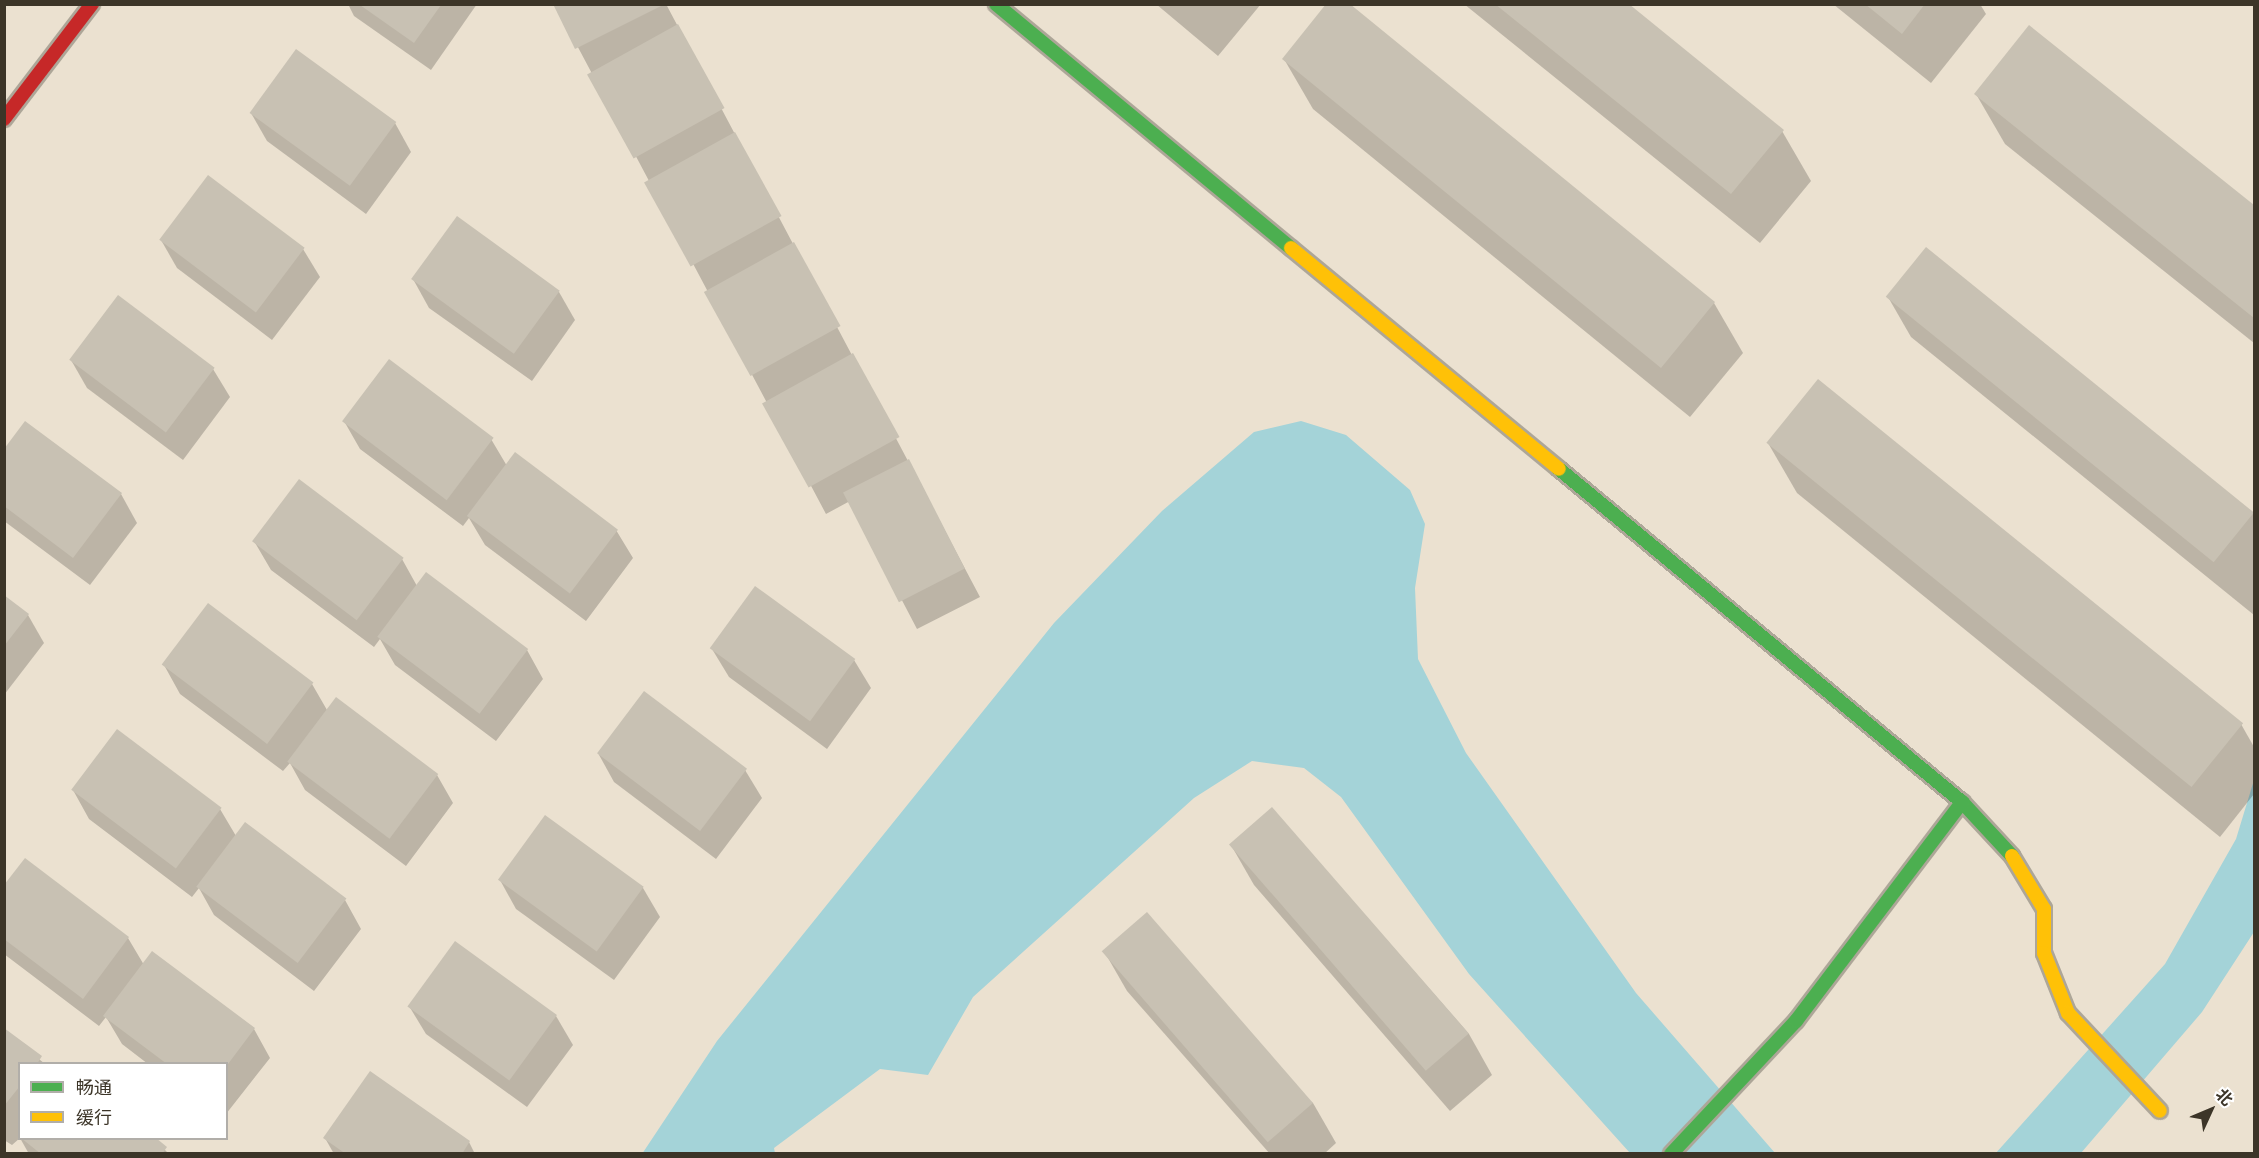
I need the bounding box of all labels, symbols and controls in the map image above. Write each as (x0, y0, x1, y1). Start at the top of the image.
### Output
legend (18, 1062, 228, 1140)
text: 畅通 (76, 1075, 112, 1101)
north arrow (2181, 1080, 2241, 1140)
text: 北 (2210, 1083, 2238, 1111)
text: 缓行 (76, 1105, 112, 1131)

